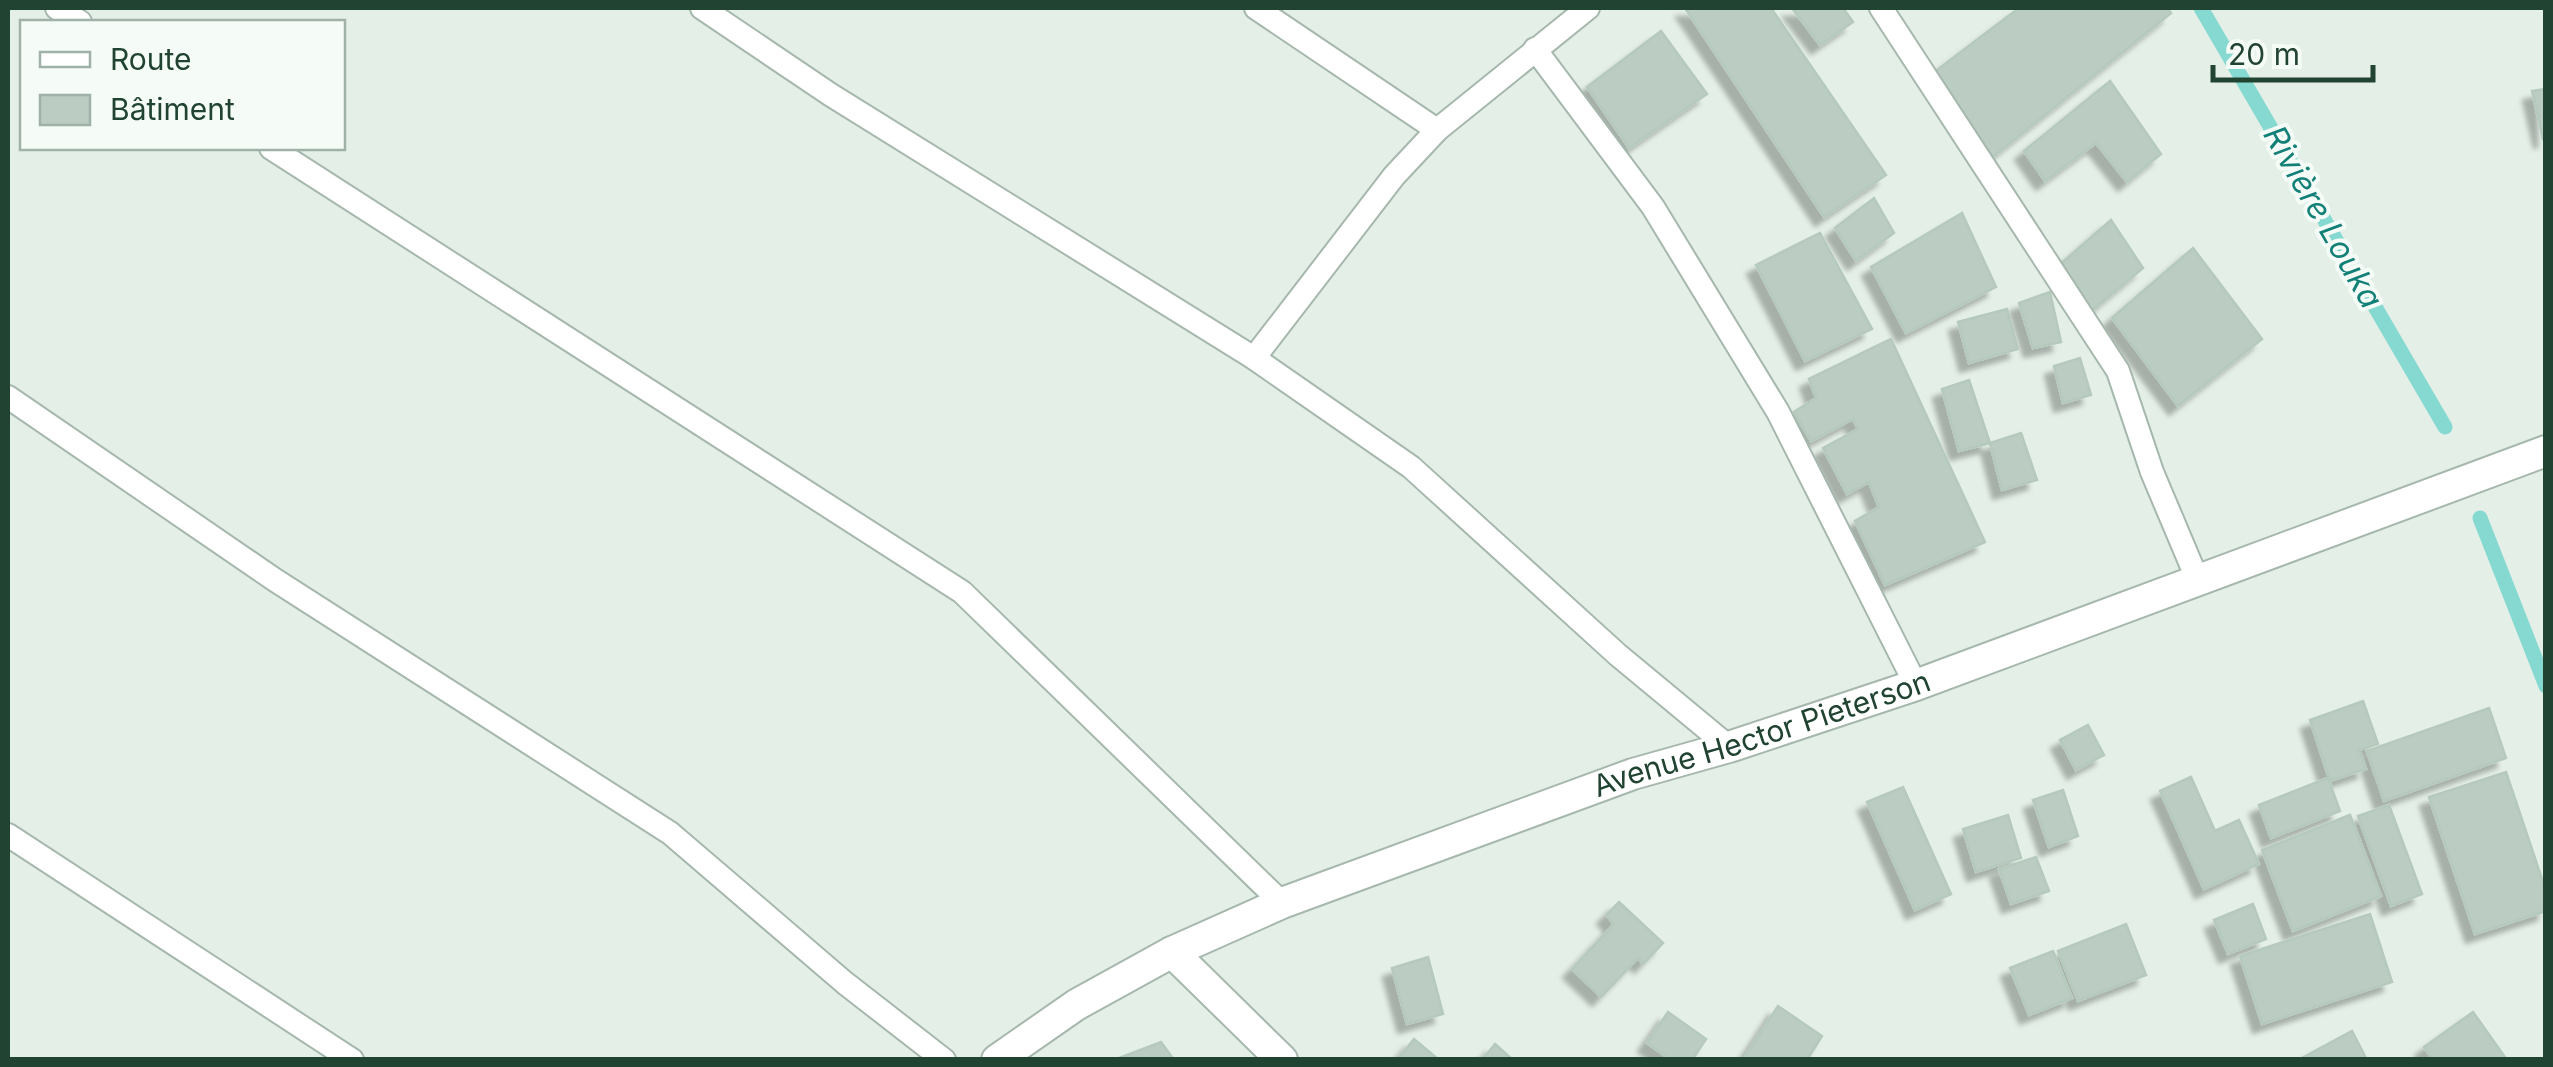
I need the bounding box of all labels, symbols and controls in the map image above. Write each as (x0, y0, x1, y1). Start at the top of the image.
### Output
legend (20, 20, 345, 150)
scale bar (2213, 20, 2373, 82)
text: 20 m (2228, 36, 2300, 72)
text: Route (110, 41, 192, 77)
text: Bâtiment (110, 91, 235, 127)
water label: Rivière Louka (2255, 119, 2391, 315)
street label: Avenue Hector Pieterson (1588, 662, 1935, 804)

